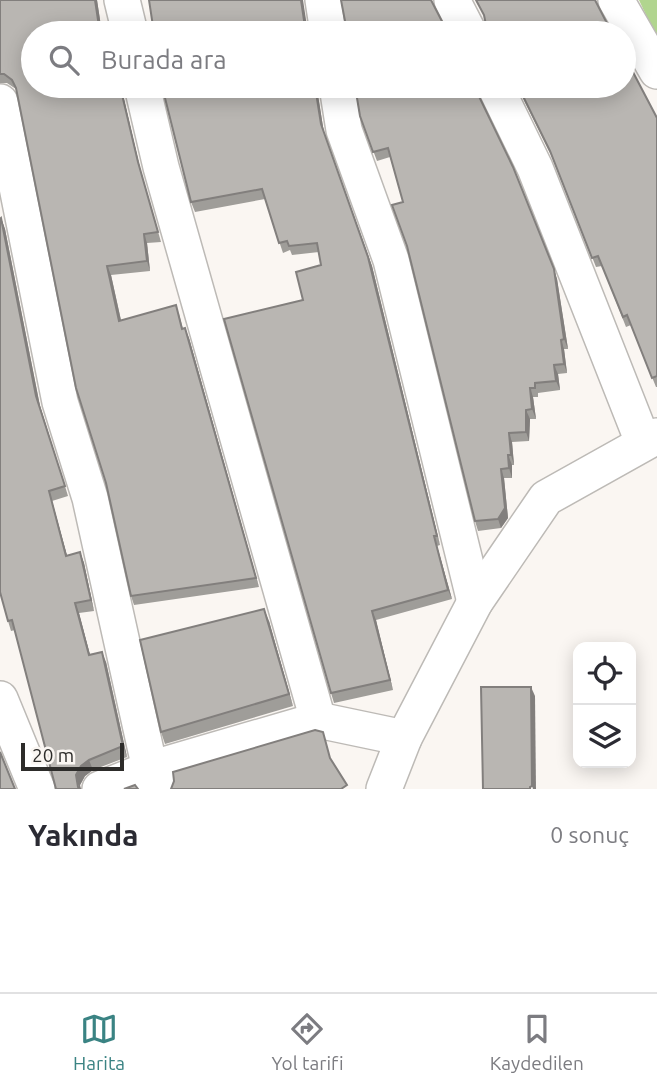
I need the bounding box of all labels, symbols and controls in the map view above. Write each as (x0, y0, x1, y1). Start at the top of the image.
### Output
search box (21, 21, 636, 98)
icon: search (45, 41, 83, 79)
text: Burada ara (101, 45, 227, 74)
map controls (573, 642, 636, 768)
button: locate (573, 642, 636, 705)
button: layers (573, 705, 636, 768)
scale bar (21, 740, 124, 772)
text: 20 m (32, 744, 74, 766)
text: Yakında (28, 818, 139, 852)
text: 0 sonuç (550, 822, 629, 847)
tab: Harita (73, 1010, 125, 1074)
tab: Yol tarifi (271, 1010, 344, 1074)
tab: Kaydedilen (490, 1010, 584, 1074)

